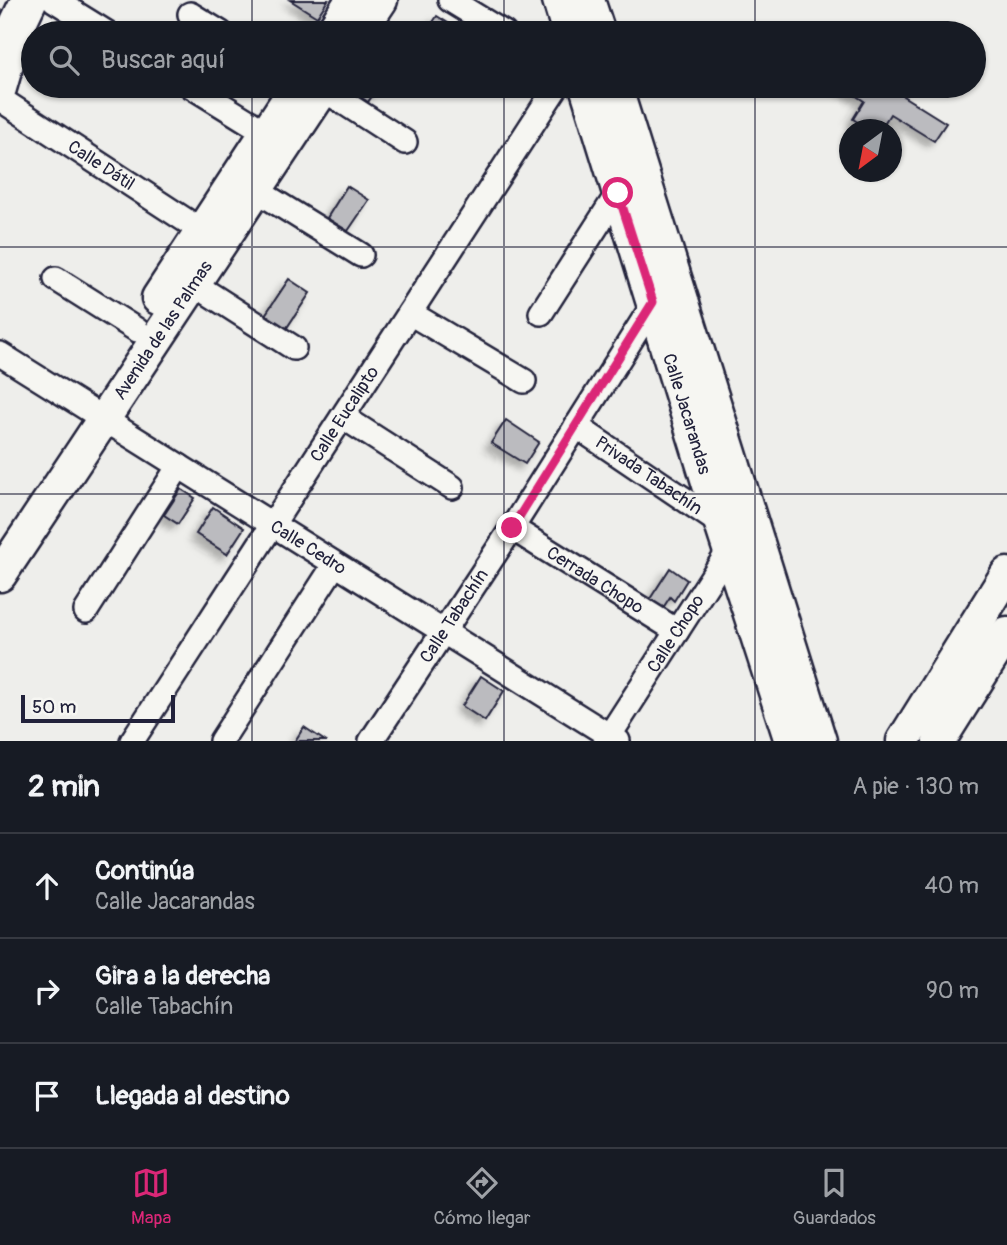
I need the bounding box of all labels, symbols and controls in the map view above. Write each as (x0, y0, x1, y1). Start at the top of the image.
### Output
search box (21, 21, 986, 98)
icon: search (45, 41, 83, 79)
text: Buscar aquí (101, 44, 225, 76)
north arrow (839, 119, 902, 182)
street label: Calle Dátil (63, 135, 139, 195)
route start (602, 177, 633, 208)
street label: Avenida de las Palmas (108, 256, 217, 404)
street label: Calle Jacarandas (658, 351, 716, 477)
street label: Calle Eucalipto (305, 361, 384, 466)
street label: Privada Tabachín (591, 431, 707, 520)
route end (496, 512, 527, 543)
street label: Calle Cedro (266, 515, 351, 580)
street label: Cerrada Chopo (542, 541, 648, 619)
street label: Calle Tabachín (414, 564, 493, 667)
street label: Calle Chopo (642, 590, 709, 677)
scale bar (21, 692, 175, 724)
text: 50 m (32, 695, 76, 719)
text: 2 min (28, 768, 100, 805)
text: A pie · 130 m (852, 772, 979, 801)
text: Continúa (95, 855, 194, 887)
icon: ahead (28, 867, 66, 905)
text: 40 m (925, 871, 979, 900)
text: Calle Jacarandas (95, 887, 255, 916)
text: Gira a la derecha (95, 960, 270, 992)
icon: right (28, 972, 66, 1010)
text: 90 m (926, 976, 979, 1005)
text: Calle Tabachín (95, 992, 233, 1021)
icon: arrive (28, 1077, 66, 1115)
text: Llegada al destino (95, 1080, 290, 1112)
tab: Mapa (131, 1164, 171, 1230)
tab: Cómo llegar (434, 1164, 531, 1230)
tab: Guardados (793, 1164, 876, 1230)

